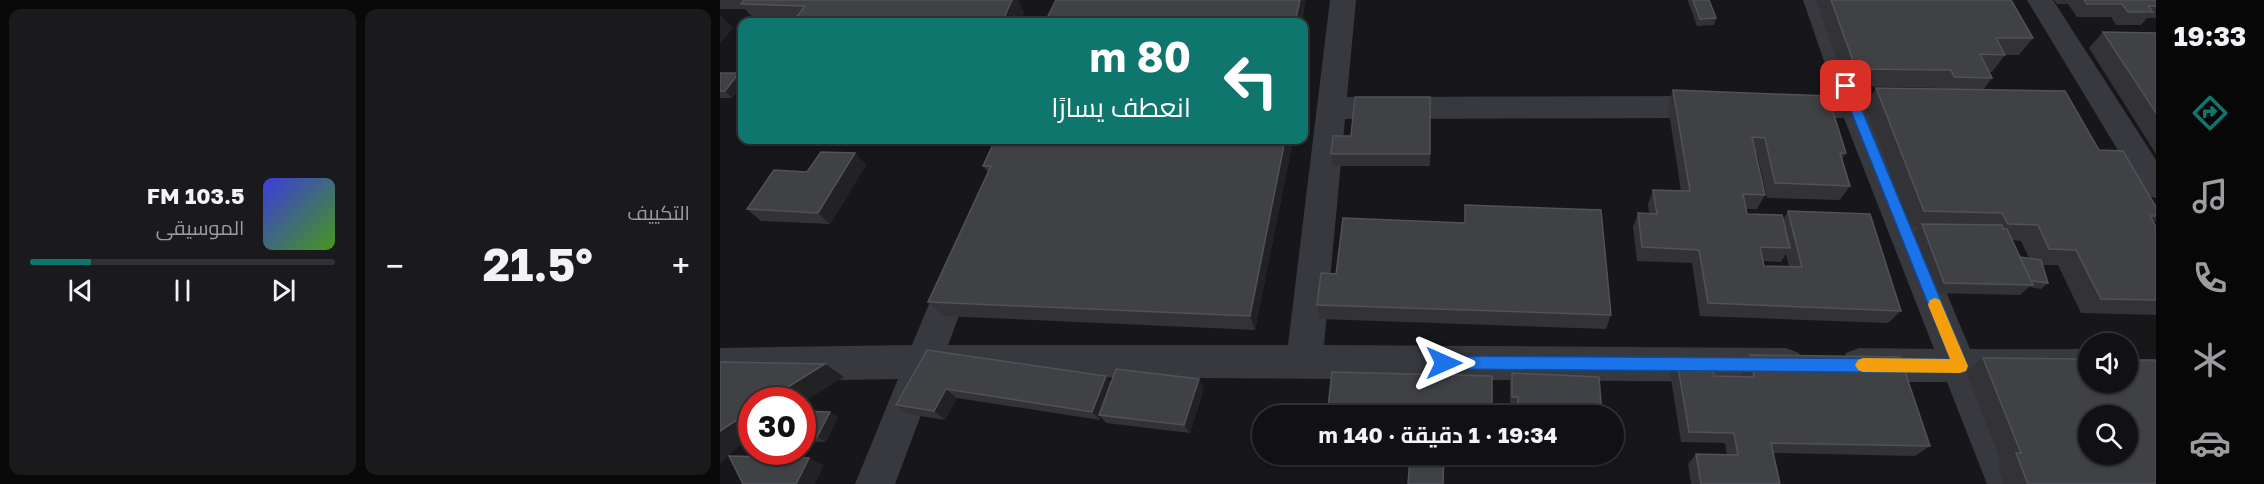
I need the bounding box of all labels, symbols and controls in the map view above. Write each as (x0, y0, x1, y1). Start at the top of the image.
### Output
text: 19:33 (2174, 20, 2246, 52)
text: 80 m (1090, 31, 1191, 81)
icon: left (1212, 42, 1290, 120)
pin (1820, 60, 1871, 111)
icon: arrive (1829, 69, 1862, 102)
text: انعطف يسارًا (1051, 91, 1191, 123)
icon: directions (2189, 92, 2231, 134)
icon: music (2189, 175, 2231, 217)
text: 103.5 FM (147, 182, 245, 209)
text: التكييف (627, 200, 690, 224)
text: الموسيقى (156, 215, 245, 239)
text: 21.5° (483, 237, 593, 291)
text: − (386, 246, 404, 285)
text: + (672, 246, 690, 285)
icon: phone (2189, 257, 2231, 299)
icon: previous (64, 274, 97, 307)
icon: pause (166, 274, 199, 307)
icon: next (267, 274, 300, 307)
position arrow (1412, 331, 1476, 395)
map controls (2078, 333, 2138, 465)
button: sound (2078, 333, 2138, 393)
icon: climate (2189, 339, 2231, 381)
speed limit sign: 30 (738, 387, 816, 465)
button: search (2078, 405, 2138, 465)
text: 19:34 · 1 دقيقة · 140 m (1319, 421, 1557, 448)
icon: car (2189, 422, 2231, 464)

